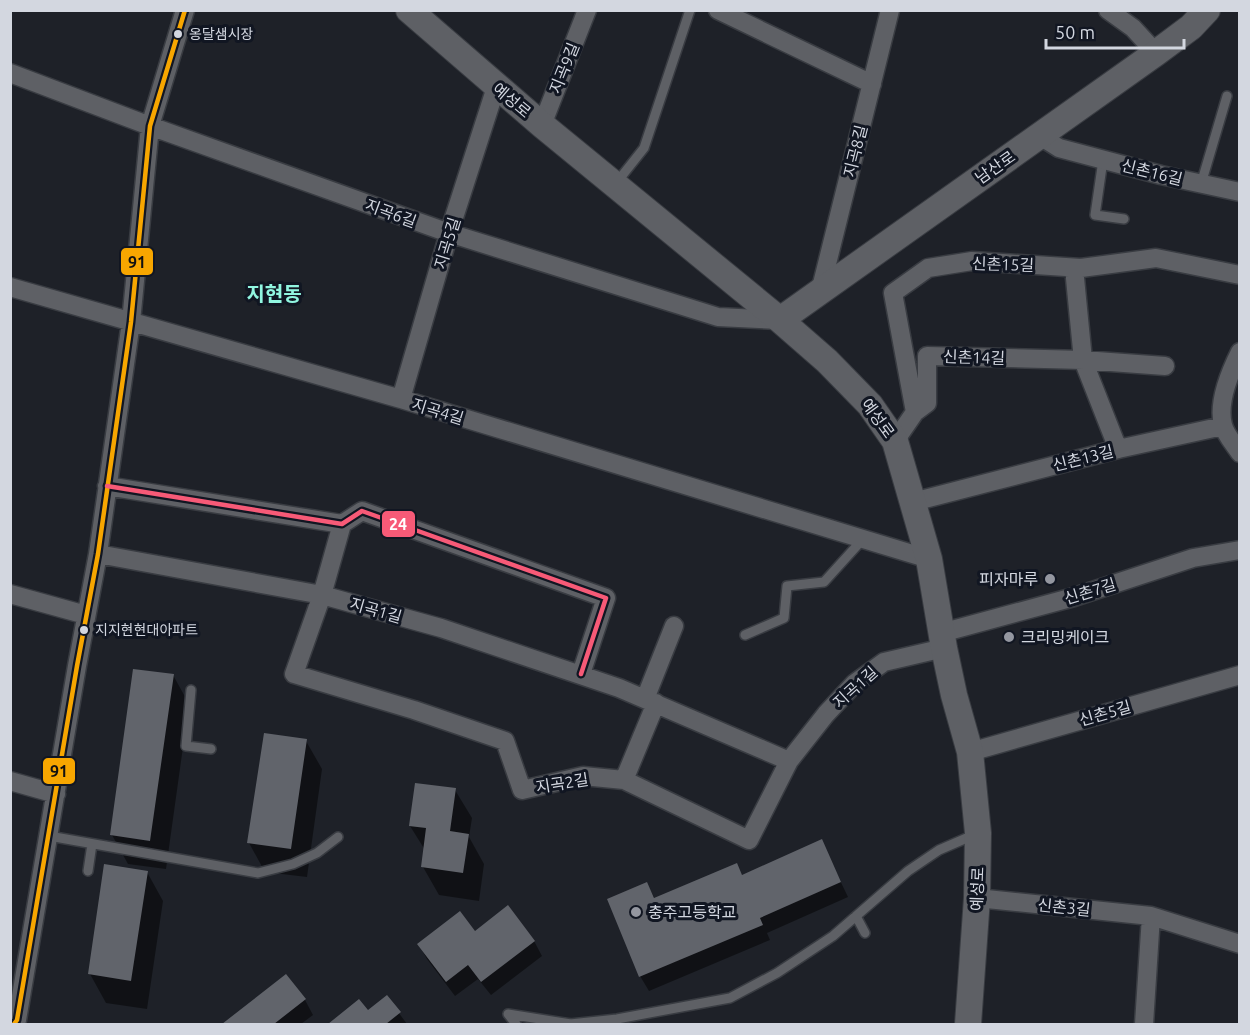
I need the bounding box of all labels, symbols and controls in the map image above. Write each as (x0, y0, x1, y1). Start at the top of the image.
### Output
scale bar (1046, 12, 1184, 50)
text: 50 m (1055, 22, 1095, 42)
place label: 옹달샘시장 (189, 26, 254, 42)
marker: 옹달샘시장 (172, 28, 184, 40)
street label: 지곡9길 (546, 40, 582, 96)
street label: 예성로 (489, 79, 535, 121)
street label: 지곡8길 (840, 123, 870, 179)
street label: 남산로 (972, 147, 1018, 187)
street label: 신촌16길 (1120, 156, 1184, 188)
street label: 지곡6길 (363, 195, 419, 231)
street label: 지곡5길 (431, 215, 463, 271)
line badge: 91 (120, 247, 154, 276)
text: 91 (128, 253, 146, 271)
street label: 신촌15길 (972, 254, 1034, 274)
district label: 지현동 (246, 282, 302, 305)
street label: 신촌14길 (943, 347, 1005, 367)
street label: 지곡4길 (410, 395, 466, 427)
street label: 예성로 (858, 395, 898, 441)
street label: 신촌13길 (1051, 442, 1115, 474)
line badge: 24 (381, 510, 416, 538)
text: 24 (389, 515, 407, 533)
place label: 피자마루 (979, 570, 1038, 588)
marker: 피자마루 (1043, 572, 1057, 586)
street label: 신촌7길 (1062, 575, 1118, 607)
street label: 지곡1길 (348, 594, 404, 626)
place label: 지지현현대아파트 (95, 622, 198, 638)
marker: 지지현현대아파트 (78, 624, 90, 636)
place label: 크리밍케이크 (1021, 628, 1109, 646)
marker: 크리밍케이크 (1002, 630, 1016, 644)
street label: 지곡1길 (829, 663, 881, 711)
street label: 신촌5길 (1077, 697, 1133, 729)
line badge: 91 (42, 757, 76, 785)
text: 91 (50, 762, 68, 780)
street label: 지곡2길 (534, 770, 590, 796)
street label: 예성로 (967, 866, 987, 911)
street label: 신촌3길 (1037, 895, 1091, 919)
place label: 충주고등학교 (648, 903, 736, 921)
marker: 충주고등학교 (629, 905, 643, 919)

